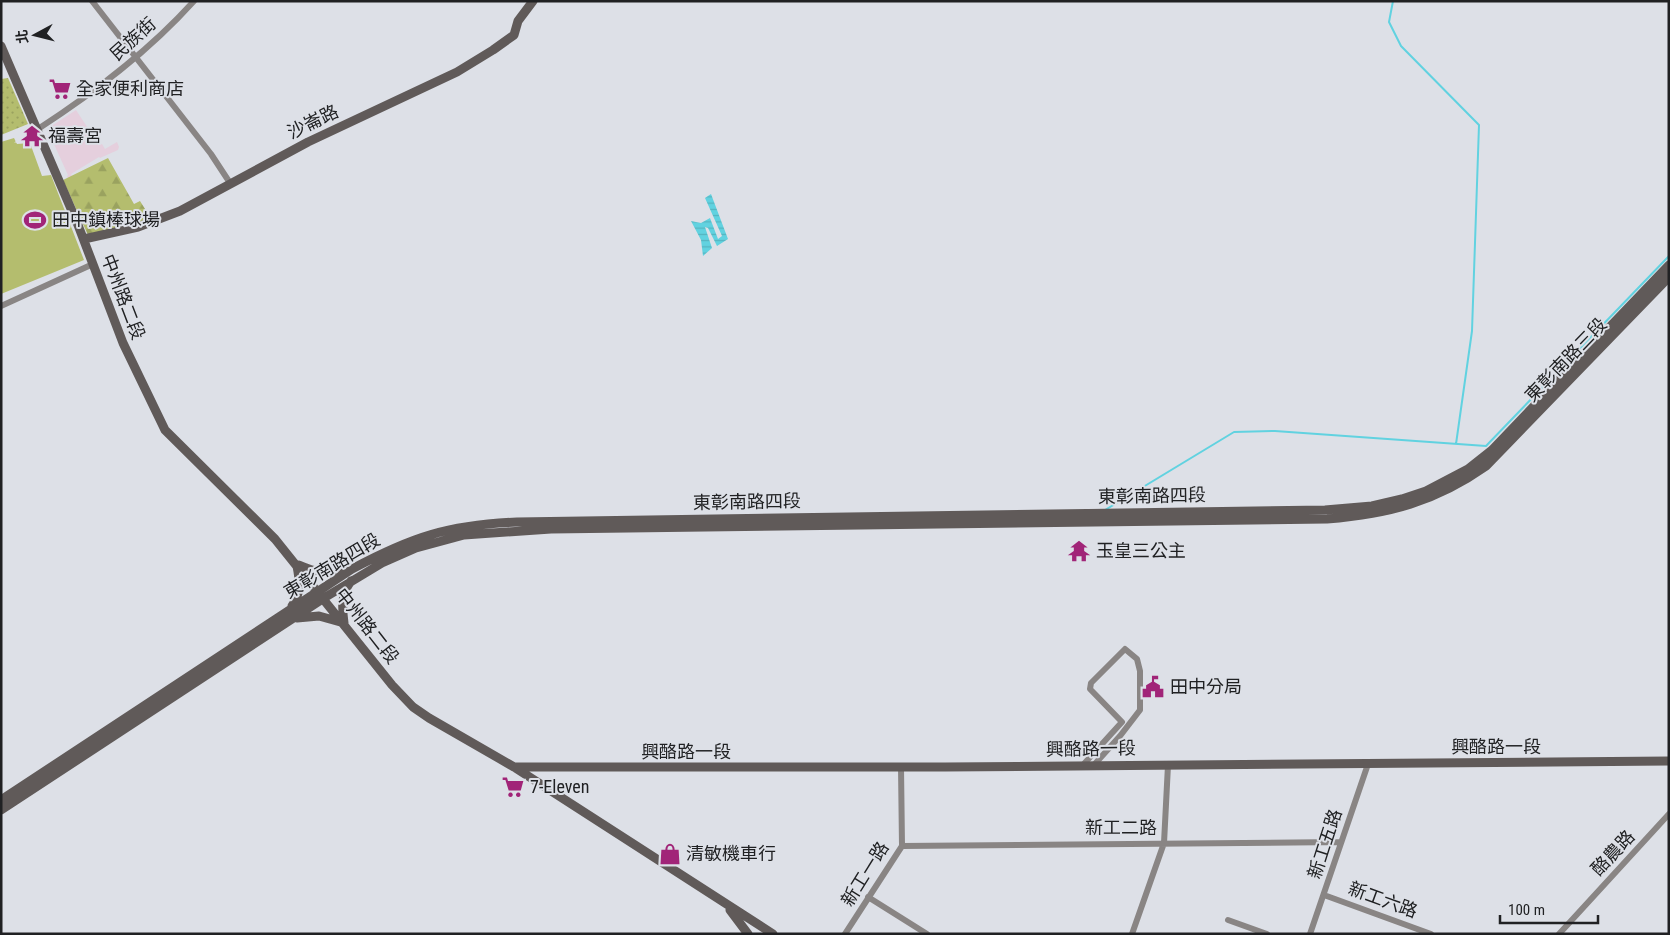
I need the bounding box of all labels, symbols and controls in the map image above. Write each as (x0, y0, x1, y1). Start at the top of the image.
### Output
north arrow (10, 10, 60, 60)
street label: 民族街 (106, 13, 160, 64)
text: 北 (13, 29, 31, 45)
supermarket icon: 全家便利商店 (47, 76, 73, 102)
place label: 全家便利商店 (76, 78, 184, 99)
street label: 沙崙路 (284, 100, 342, 143)
temple icon: 福壽宮 (19, 123, 45, 149)
place label: 福壽宮 (48, 125, 102, 146)
sports icon: 田中鎮棒球場 (22, 207, 48, 233)
place label: 田中鎮棒球場 (52, 209, 160, 230)
street label: 中州路二段 (98, 251, 149, 343)
street label: 東彰南路三段 (1521, 314, 1611, 406)
street label: 東彰南路四段 (1098, 484, 1206, 507)
street label: 東彰南路四段 (693, 490, 801, 513)
street label: 東彰南路四段 (280, 529, 383, 602)
temple icon: 玉皇三公主 (1066, 538, 1092, 564)
place label: 玉皇三公主 (1096, 540, 1186, 561)
street label: 中州路二段 (331, 584, 403, 668)
public building icon: 田中分局 (1140, 674, 1166, 700)
place label: 田中分局 (1170, 676, 1242, 697)
street label: 興酪路一段 (1451, 736, 1541, 757)
street label: 興酪路一段 (1046, 737, 1136, 760)
street label: 興酪路一段 (641, 741, 731, 762)
supermarket icon: 7-Eleven (500, 774, 526, 800)
place label: 7-Eleven (530, 776, 590, 797)
street label: 新工五路 (1303, 806, 1346, 881)
street label: 新工二路 (1085, 817, 1157, 838)
street label: 酪農路 (1587, 826, 1639, 880)
street label: 新工一路 (837, 838, 893, 910)
shop icon: 清敏機車行 (657, 841, 683, 867)
place label: 清敏機車行 (686, 843, 776, 864)
street label: 新工六路 (1346, 877, 1421, 922)
scale bar (1500, 892, 1598, 924)
text: 100 m (1508, 901, 1545, 919)

